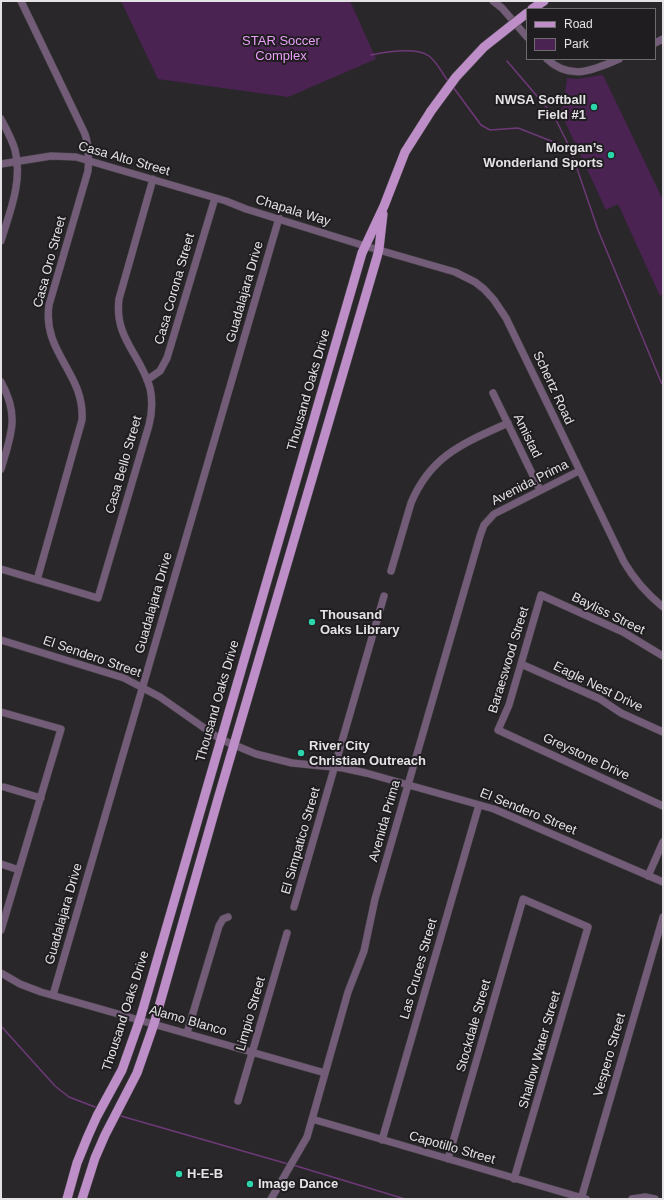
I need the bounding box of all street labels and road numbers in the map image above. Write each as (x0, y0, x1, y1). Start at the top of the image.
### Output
street label: Casa Alto Street (76, 138, 172, 180)
street label: Chapala Way (254, 192, 332, 230)
street label: Casa Oro Street (30, 215, 70, 309)
street label: Casa Corona Street (152, 232, 198, 346)
street label: Guadalajara Drive (223, 239, 267, 345)
street label: Thousand Oaks Drive (284, 327, 334, 453)
street label: Schertz Road (529, 349, 577, 427)
street label: Amistad (510, 411, 544, 461)
street label: Casa Bello Street (103, 414, 145, 516)
street label: Avenida Prima (489, 457, 571, 509)
street label: Guadalajara Drive (132, 550, 176, 656)
street label: Bayliss Street (569, 590, 647, 638)
street label: Baraeswood Street (485, 605, 533, 715)
street label: El Sendero Street (41, 633, 143, 681)
street label: Thousand Oaks Drive (193, 638, 243, 764)
street label: Eagle Nest Drive (551, 659, 645, 715)
street label: Greystone Drive (540, 730, 632, 784)
street label: Avenida Prima (366, 778, 404, 864)
street label: El Simpatico Street (278, 786, 324, 896)
street label: El Sendero Street (478, 786, 578, 838)
street label: Guadalajara Drive (42, 861, 86, 967)
street label: Las Cruces Street (397, 917, 441, 1021)
street label: Thousand Oaks Drive (99, 949, 153, 1073)
street label: Limpio Street (233, 975, 269, 1053)
street label: Stockdale Street (453, 978, 495, 1074)
street label: Shallow Water Street (516, 989, 564, 1111)
street label: Alamo Blanco (147, 1002, 229, 1040)
street label: Vespero Street (591, 1012, 629, 1098)
street label: Capotillo Street (407, 1128, 497, 1168)

